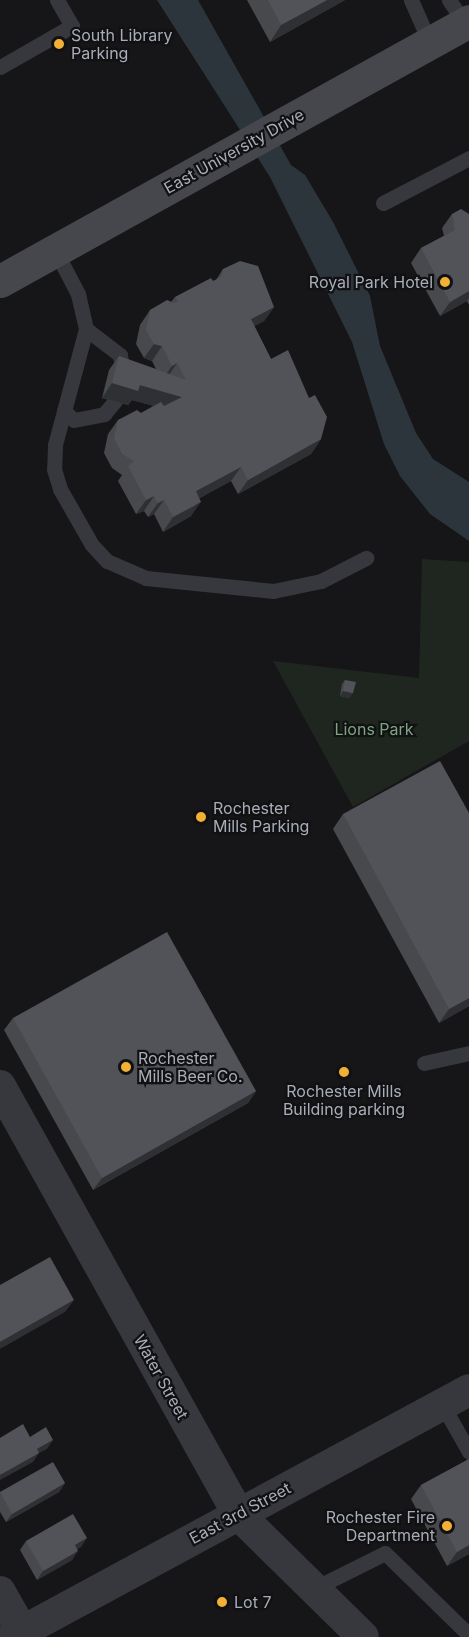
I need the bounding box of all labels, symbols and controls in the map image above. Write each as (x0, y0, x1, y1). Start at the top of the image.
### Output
place label: South Library Parking (71, 25, 173, 63)
marker: South Library Parking (52, 37, 66, 51)
street label: East University Drive (161, 105, 307, 197)
place label: Royal Park Hotel (309, 272, 433, 292)
marker: Royal Park Hotel (438, 275, 452, 289)
park label: Lions Park (334, 719, 414, 739)
place label: Rochester Mills Parking (213, 798, 309, 836)
marker: Rochester Mills Parking (194, 810, 208, 824)
place label: Rochester Mills Beer Co. (138, 1048, 243, 1086)
marker: Rochester Mills Beer Co. (119, 1060, 133, 1074)
marker: Rochester Mills Building parking (337, 1065, 351, 1079)
place label: Rochester Mills Building parking (283, 1081, 405, 1119)
street label: Water Street (130, 1331, 192, 1423)
street label: East 3rd Street (186, 1478, 294, 1548)
place label: Rochester Fire Department (326, 1507, 435, 1545)
marker: Rochester Fire Department (440, 1519, 454, 1533)
place label: Lot 7 (234, 1592, 271, 1612)
marker: Lot 7 (215, 1595, 229, 1609)

